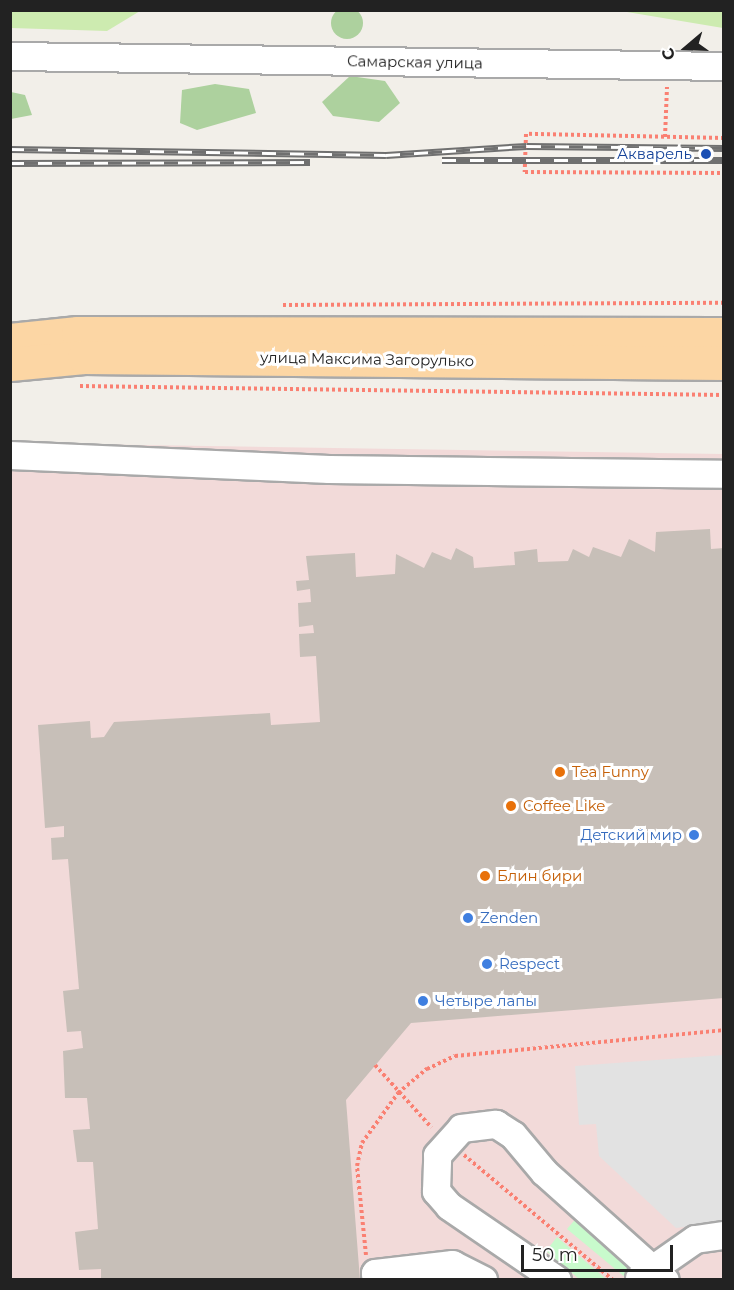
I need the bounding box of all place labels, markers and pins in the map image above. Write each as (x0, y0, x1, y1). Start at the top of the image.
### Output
place label: Акварель (617, 145, 692, 163)
marker: Акварель (697, 145, 715, 163)
place label: Tea Funny (572, 763, 649, 781)
marker: Tea Funny (553, 765, 567, 779)
place label: Coffee Like (523, 797, 605, 815)
marker: Coffee Like (504, 799, 518, 813)
place label: Детский мир (580, 826, 682, 844)
marker: Детский мир (687, 828, 701, 842)
place label: Блин бири (497, 867, 582, 885)
marker: Блин бири (478, 869, 492, 883)
place label: Zenden (480, 909, 538, 927)
marker: Zenden (461, 911, 475, 925)
place label: Respect (499, 955, 560, 973)
marker: Respect (480, 957, 494, 971)
place label: Четыре лапы (435, 992, 537, 1010)
marker: Четыре лапы (416, 994, 430, 1008)

